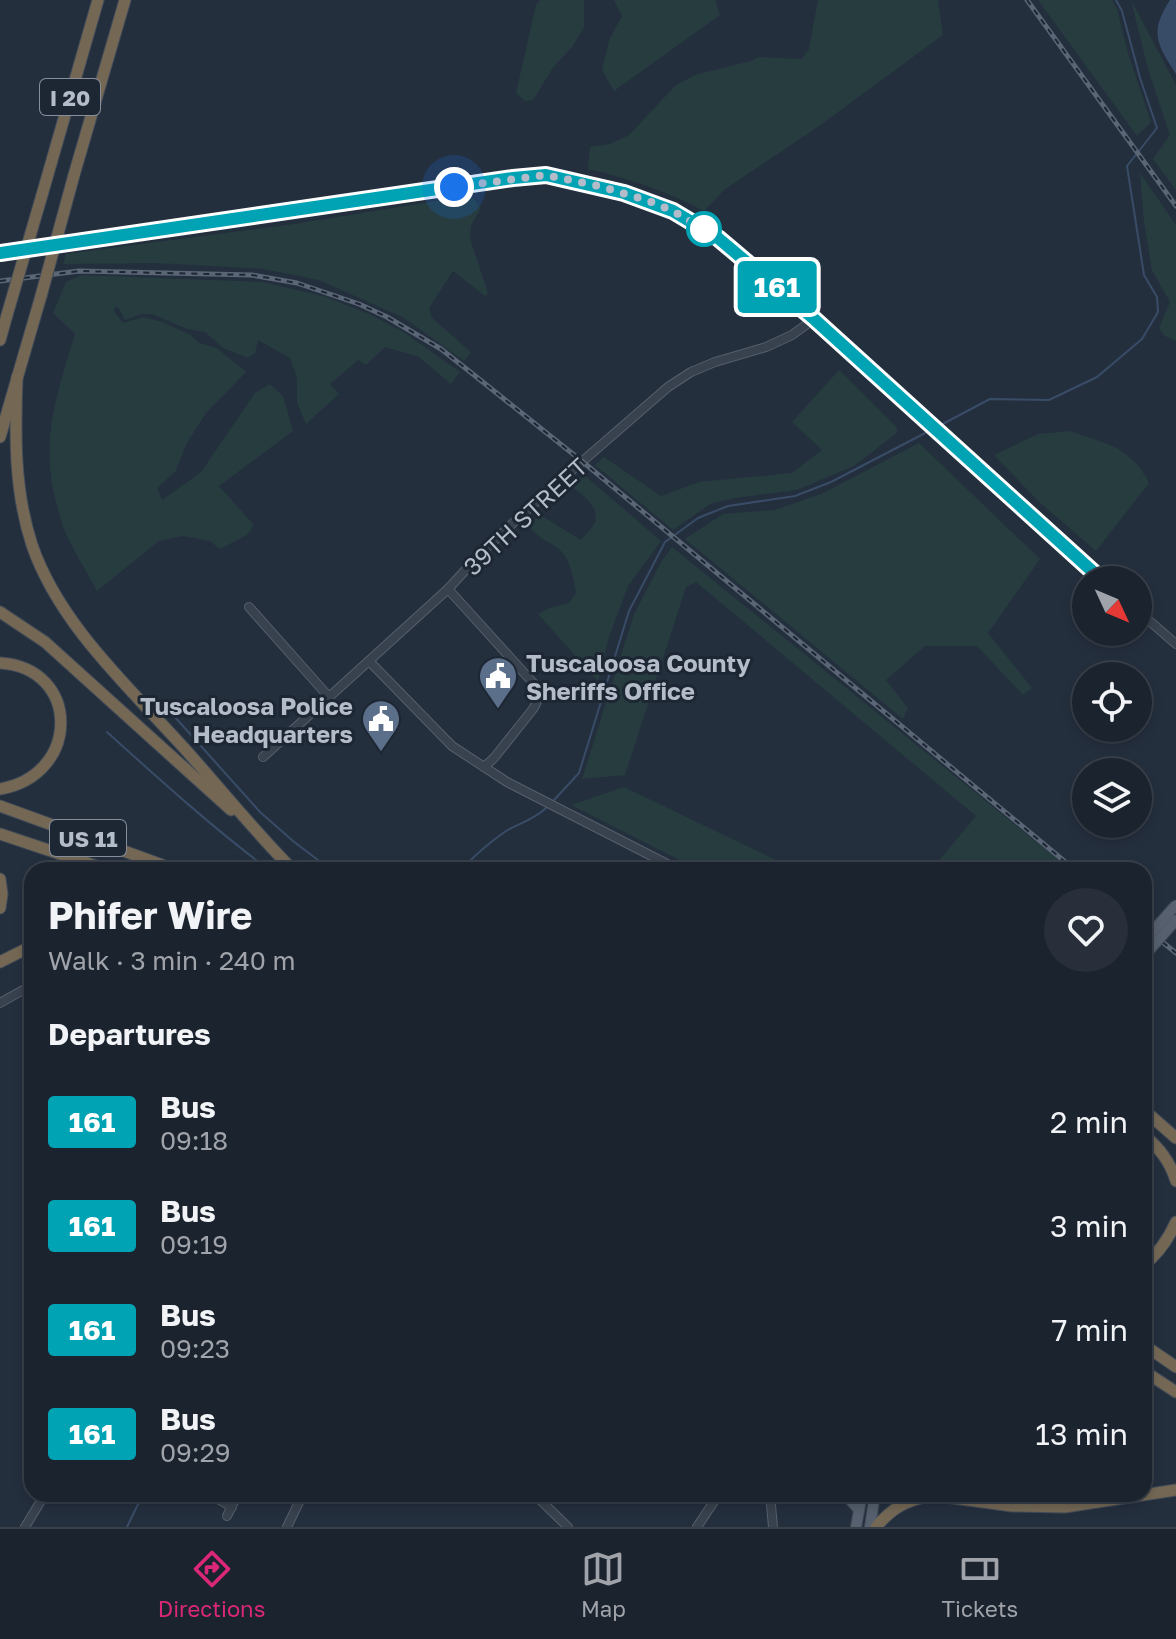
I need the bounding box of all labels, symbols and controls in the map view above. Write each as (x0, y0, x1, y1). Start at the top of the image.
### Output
road number: I 20 (40, 79, 100, 115)
your location (434, 167, 474, 207)
unlabelled marker (687, 212, 721, 246)
line badge: 161 (731, 261, 823, 313)
text: 161 (754, 270, 800, 303)
street label: 39TH STREET (457, 451, 593, 581)
north arrow (1072, 566, 1152, 646)
map controls (1072, 566, 1152, 838)
place label: Tuscaloosa County Sheriffs Office (526, 648, 751, 705)
public building icon: Tuscaloosa County Sheriffs Office (477, 655, 519, 710)
button: locate (1072, 662, 1152, 742)
place label: Tuscaloosa Police Headquarters (140, 691, 353, 748)
public building icon: Tuscaloosa Police Headquarters (360, 698, 402, 753)
button: layers (1072, 758, 1152, 838)
road number: US 11 (50, 820, 126, 856)
button: heart (1044, 888, 1128, 972)
text: Phifer Wire (48, 892, 252, 937)
text: Walk · 3 min · 240 m (48, 945, 295, 976)
text: Departures (48, 1016, 211, 1052)
text: Bus (160, 1089, 216, 1125)
text: 2 min (1050, 1104, 1128, 1140)
text: 161 (69, 1105, 115, 1138)
text: 09:18 (160, 1125, 228, 1156)
text: Bus (160, 1193, 216, 1229)
text: 3 min (1050, 1208, 1128, 1244)
text: 161 (69, 1209, 115, 1242)
text: 09:19 (160, 1229, 228, 1260)
text: Bus (160, 1297, 216, 1333)
text: 7 min (1052, 1312, 1128, 1348)
text: 161 (69, 1313, 115, 1346)
text: 09:23 (160, 1333, 230, 1364)
text: Bus (160, 1401, 216, 1437)
text: 13 min (1035, 1416, 1128, 1452)
text: 161 (69, 1417, 115, 1450)
text: 09:29 (160, 1437, 230, 1468)
tab: Directions (158, 1547, 265, 1622)
tab: Map (581, 1547, 626, 1622)
tab: Tickets (941, 1547, 1018, 1622)

